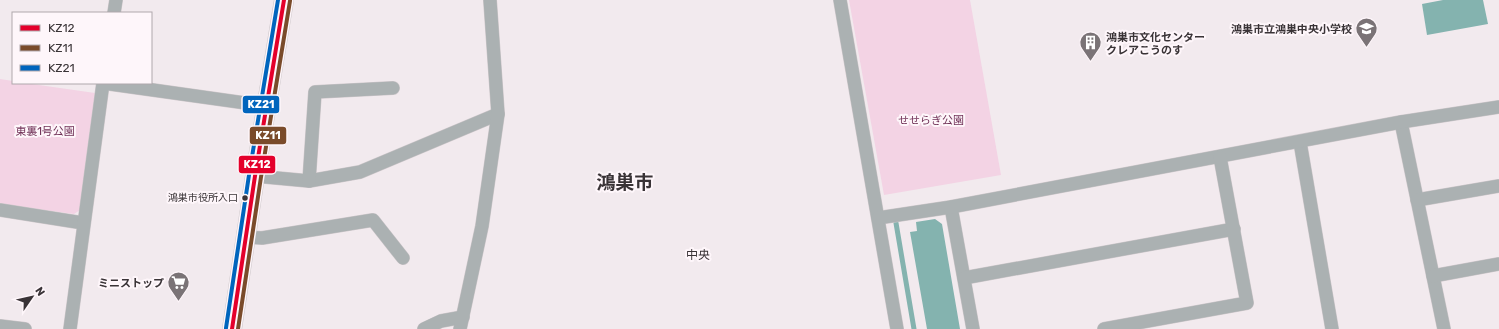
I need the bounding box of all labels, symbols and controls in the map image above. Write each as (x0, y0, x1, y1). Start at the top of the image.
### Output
legend (12, 12, 152, 84)
school or university icon: 鴻巣市立鴻巣中央小学校 (1354, 16, 1380, 49)
text: KZ12 (48, 21, 75, 35)
place label: 鴻巣市立鴻巣中央小学校 (1231, 23, 1352, 36)
building icon: 鴻巣市文化センター クレアこうのす (1078, 30, 1104, 63)
place label: 鴻巣市文化センター クレアこうのす (1106, 31, 1205, 57)
text: KZ11 (48, 41, 73, 55)
text: KZ21 (48, 61, 75, 75)
line badge: KZ21 (242, 95, 280, 114)
text: KZ21 (247, 98, 275, 111)
park label: せせらぎ公園 (898, 114, 964, 127)
park label: 東裏1号公園 (15, 125, 75, 138)
line badge: KZ11 (249, 126, 287, 145)
text: KZ11 (255, 129, 281, 142)
line badge: KZ12 (238, 155, 276, 174)
text: KZ12 (243, 158, 271, 171)
district label: 鴻巣市 (596, 171, 654, 194)
place label: 鴻巣市役所入口 (168, 192, 238, 204)
marker: 鴻巣市役所入口 (240, 193, 250, 203)
district label: 中央 (686, 248, 710, 262)
supermarket icon: ミニストップ (166, 270, 192, 303)
north arrow (12, 277, 52, 317)
place label: ミニストップ (98, 277, 164, 290)
text: N (32, 285, 48, 299)

